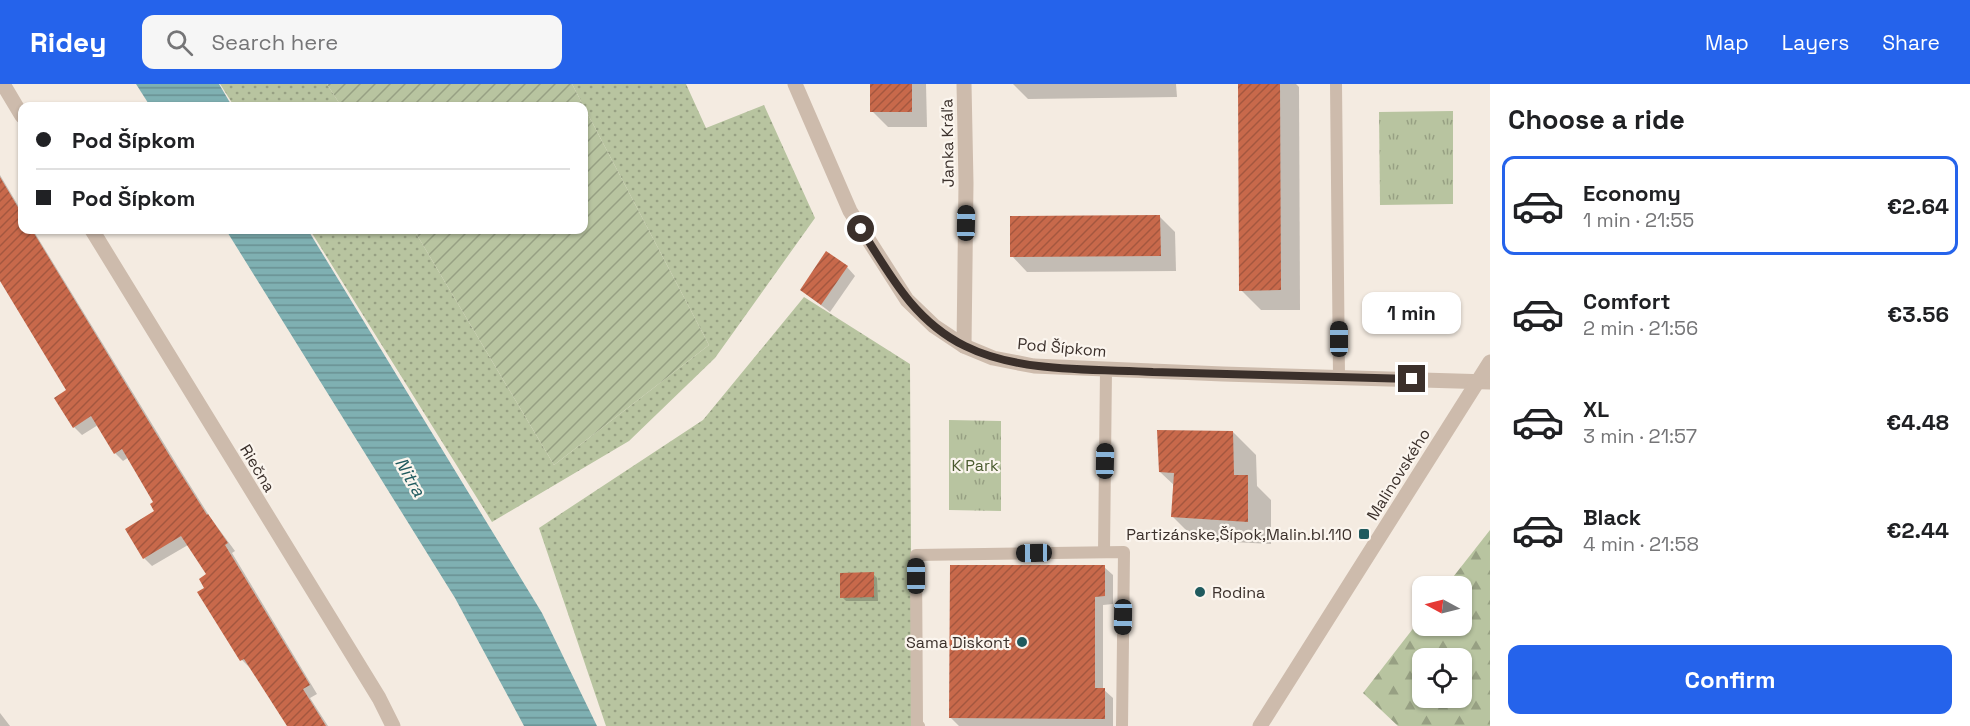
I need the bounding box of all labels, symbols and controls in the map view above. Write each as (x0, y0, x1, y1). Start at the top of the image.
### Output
search box (142, 15, 562, 69)
text: Ridey (30, 24, 106, 60)
icon: search (163, 26, 196, 59)
text: Search here (211, 28, 338, 56)
text: Map (1705, 29, 1749, 56)
text: Layers (1782, 29, 1849, 56)
text: Share (1882, 29, 1940, 56)
street label: Janka Kráľa (936, 98, 959, 187)
text: Choose a ride (1508, 102, 1685, 137)
text: Pod Šípkom (72, 126, 195, 154)
icon: car (1511, 179, 1565, 233)
text: Economy (1583, 179, 1681, 207)
text: Pod Šípkom (72, 184, 195, 212)
text: €2.64 (1887, 192, 1949, 220)
car (957, 205, 975, 241)
text: 1 min · 21:55 (1583, 207, 1694, 233)
route start (847, 215, 874, 242)
icon: car (1511, 287, 1565, 341)
text: Comfort (1583, 287, 1671, 315)
callout: 1 min (1362, 292, 1462, 334)
text: 1 min (1387, 300, 1436, 326)
text: €3.56 (1887, 300, 1949, 328)
text: 2 min · 21:56 (1583, 315, 1698, 341)
car (1330, 321, 1348, 357)
street label: Pod Šípkom (1016, 333, 1107, 362)
route end (1398, 365, 1425, 392)
icon: car (1511, 395, 1565, 449)
text: XL (1583, 395, 1609, 423)
text: €4.48 (1886, 408, 1949, 436)
text: 3 min · 21:57 (1583, 423, 1697, 449)
street label: Malinovského (1362, 424, 1435, 524)
street label: Riečna (235, 441, 280, 496)
car (1096, 443, 1114, 479)
water label: Nitra (390, 453, 431, 501)
park label: K Park (951, 455, 999, 476)
icon: car (1511, 503, 1565, 557)
text: Black (1583, 503, 1641, 531)
text: €2.44 (1886, 516, 1949, 544)
place label: Partizánske,Šípok,Malin.bl.110 (1126, 524, 1352, 545)
marker: Partizánske,Šípok,Malin.bl.110 (1357, 527, 1371, 541)
text: 4 min · 21:58 (1583, 531, 1699, 557)
car (1016, 544, 1052, 562)
car (907, 558, 925, 594)
north arrow (1412, 576, 1472, 636)
map controls (1412, 576, 1472, 708)
place label: Rodina (1212, 582, 1265, 603)
marker: Rodina (1193, 585, 1207, 599)
car (1114, 599, 1132, 635)
place label: Sama Diskont (906, 632, 1010, 653)
marker: Sama Diskont (1015, 635, 1029, 649)
button: Confirm (1508, 645, 1952, 714)
button: locate (1412, 648, 1472, 708)

